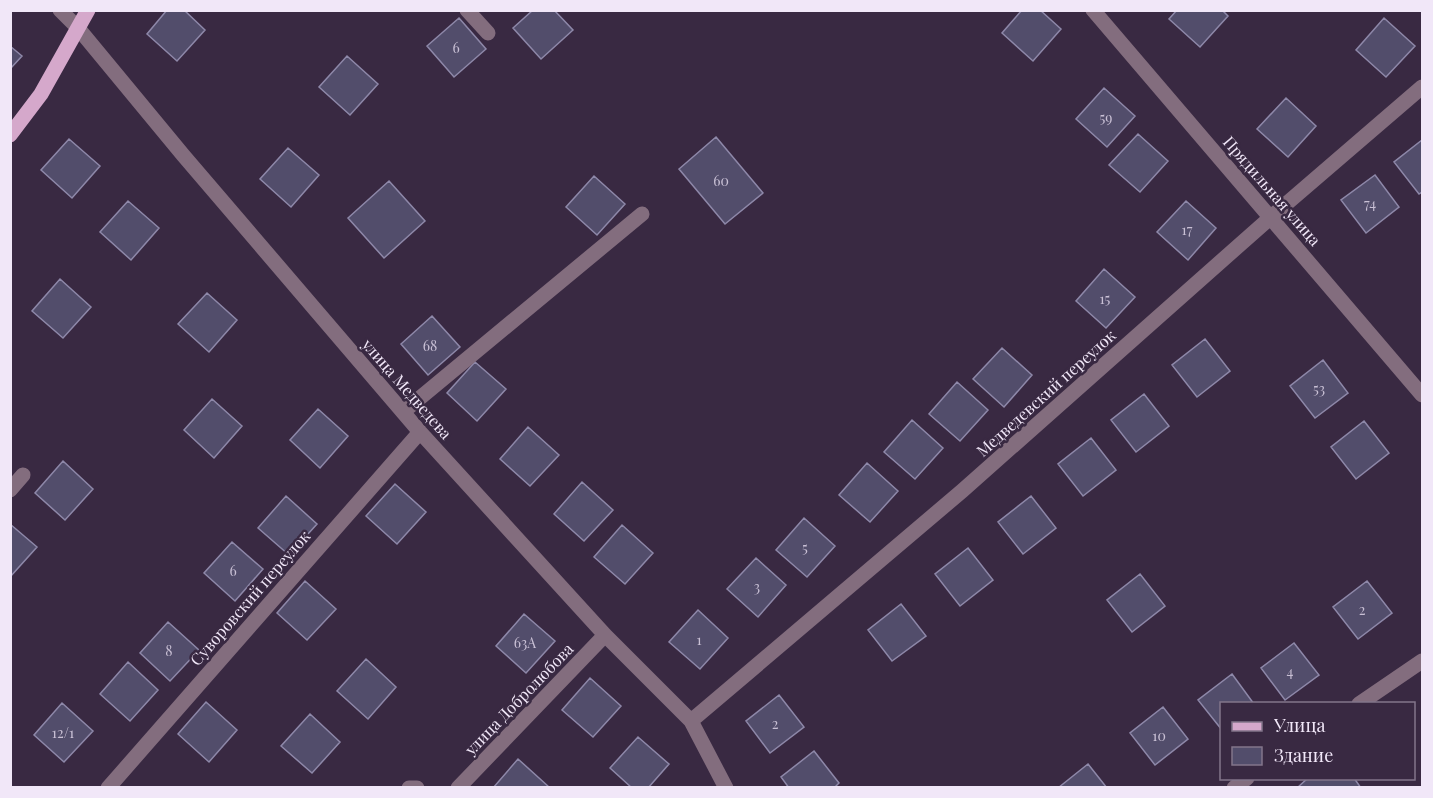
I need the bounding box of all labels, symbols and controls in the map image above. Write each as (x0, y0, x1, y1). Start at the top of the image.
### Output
house number: 6 (452, 38, 460, 57)
house number: 59 (1100, 108, 1112, 127)
street label: Прядильная улица (1219, 131, 1326, 250)
house number: 60 (713, 171, 729, 190)
house number: 74 (1364, 194, 1376, 213)
house number: 17 (1182, 220, 1193, 239)
house number: 15 (1100, 289, 1111, 308)
street label: Медведевский переулок (972, 324, 1120, 461)
street label: улица Медведева (357, 333, 457, 443)
house number: 68 (423, 336, 437, 355)
house number: 53 (1313, 379, 1325, 398)
street label: Суворовский переулок (185, 526, 314, 670)
house number: 5 (802, 538, 808, 557)
house number: 6 (229, 561, 237, 580)
house number: 3 (754, 577, 760, 596)
house number: 2 (1359, 600, 1366, 619)
house number: 1 (696, 630, 702, 649)
house number: 63А (514, 633, 536, 652)
street label: улица Добролюбова (459, 638, 578, 760)
house number: 8 (165, 641, 173, 660)
house number: 4 (1287, 662, 1294, 681)
legend (1220, 702, 1415, 780)
text: Улица (1273, 713, 1325, 737)
house number: 2 (772, 714, 779, 733)
house number: 12/1 (52, 723, 74, 742)
house number: 10 (1152, 726, 1166, 745)
text: Здание (1274, 743, 1333, 767)

